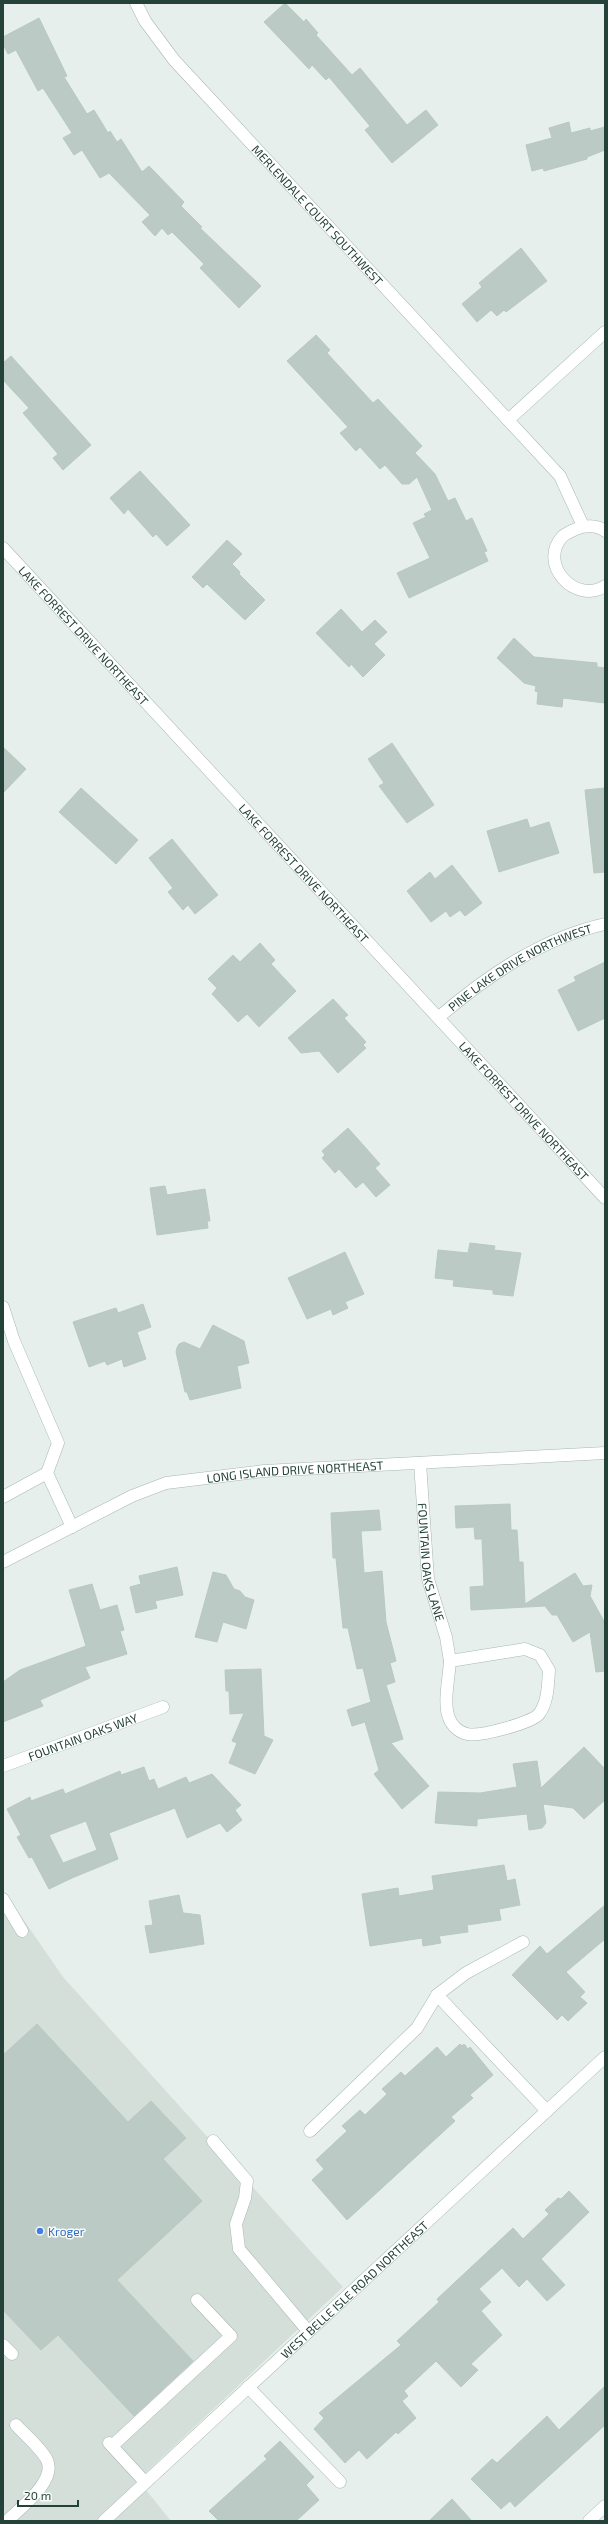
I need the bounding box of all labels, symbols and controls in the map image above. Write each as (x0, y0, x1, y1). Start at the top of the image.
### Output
street label: MERLENDALE COURT SOUTHWEST (249, 142, 386, 288)
street label: LAKE FORREST DRIVE NORTHEAST (16, 563, 152, 708)
street label: LAKE FORREST DRIVE NORTHEAST (236, 801, 372, 945)
street label: PINE LAKE DRIVE NORTHWEST (445, 921, 593, 1014)
street label: LAKE FORREST DRIVE NORTHEAST (456, 1038, 592, 1183)
street label: LONG ISLAND DRIVE NORTHEAST (206, 1458, 384, 1485)
street label: FOUNTAIN OAKS LANE (416, 1503, 448, 1623)
street label: FOUNTAIN OAKS WAY (26, 1710, 140, 1763)
street label: WEST BELLE ISLE ROAD NORTHEAST (278, 2218, 431, 2361)
place label: Kroger (48, 2224, 85, 2238)
marker: Kroger (35, 2226, 45, 2236)
scale bar (18, 2482, 78, 2508)
text: 20 m (24, 2488, 51, 2502)

